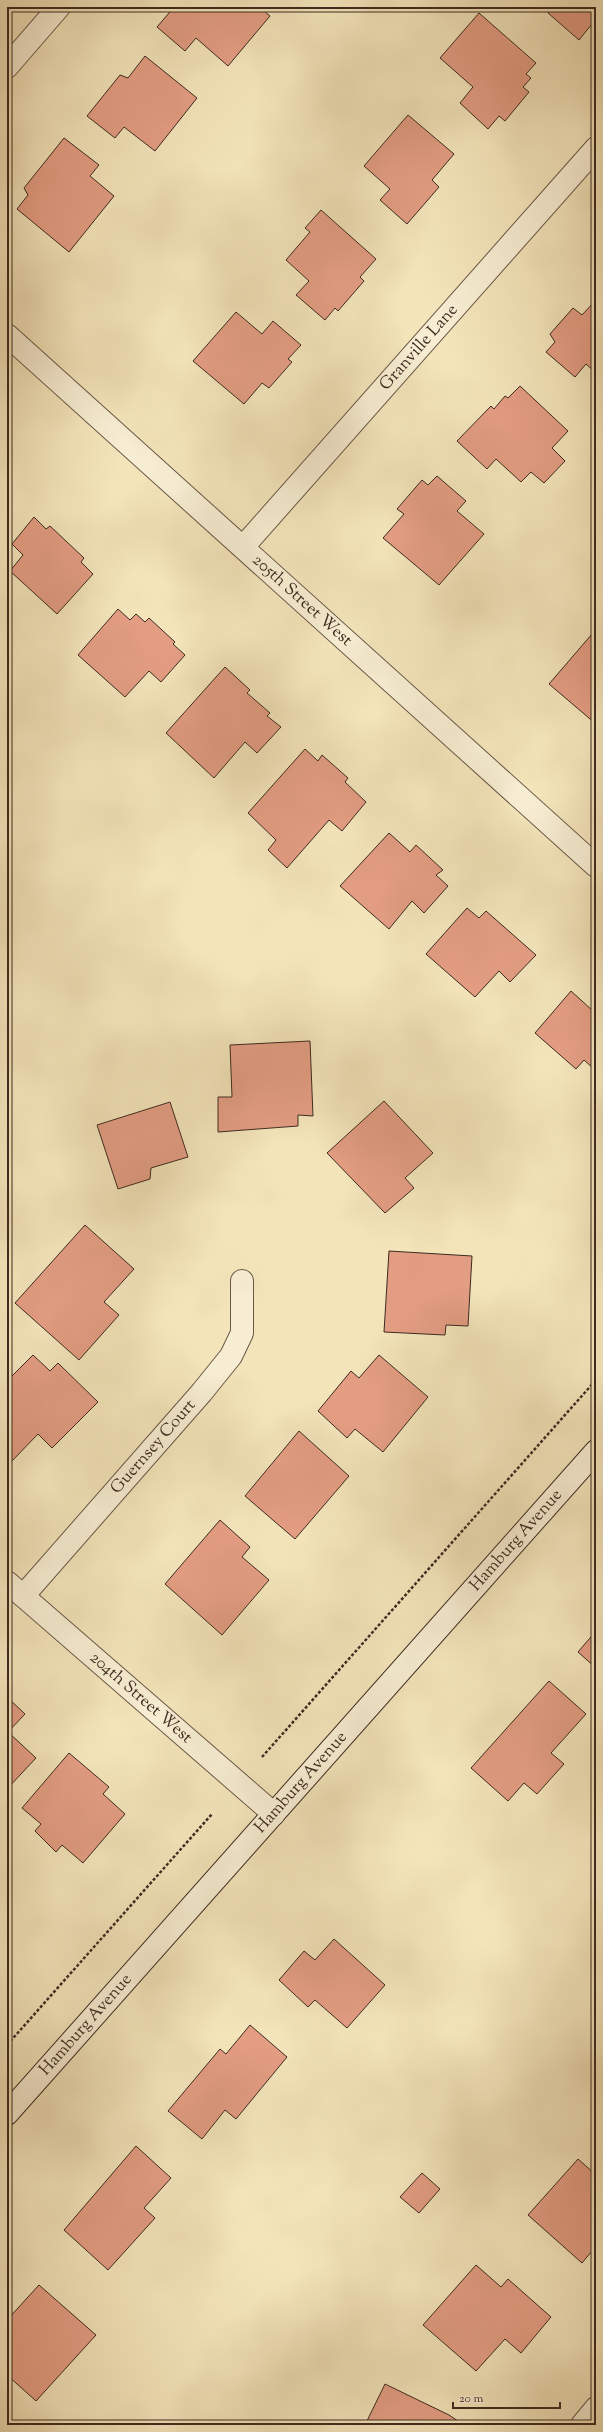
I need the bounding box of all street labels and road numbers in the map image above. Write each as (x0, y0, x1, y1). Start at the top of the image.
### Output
street label: Granville Lane (374, 299, 464, 396)
street label: 205th Street West (246, 549, 357, 653)
street label: Guernsey Court (105, 1394, 202, 1500)
street label: Hamburg Avenue (464, 1484, 568, 1597)
street label: 204th Street West (84, 1647, 197, 1750)
street label: Hamburg Avenue (249, 1726, 353, 1839)
street label: Hamburg Avenue (34, 1969, 138, 2081)

